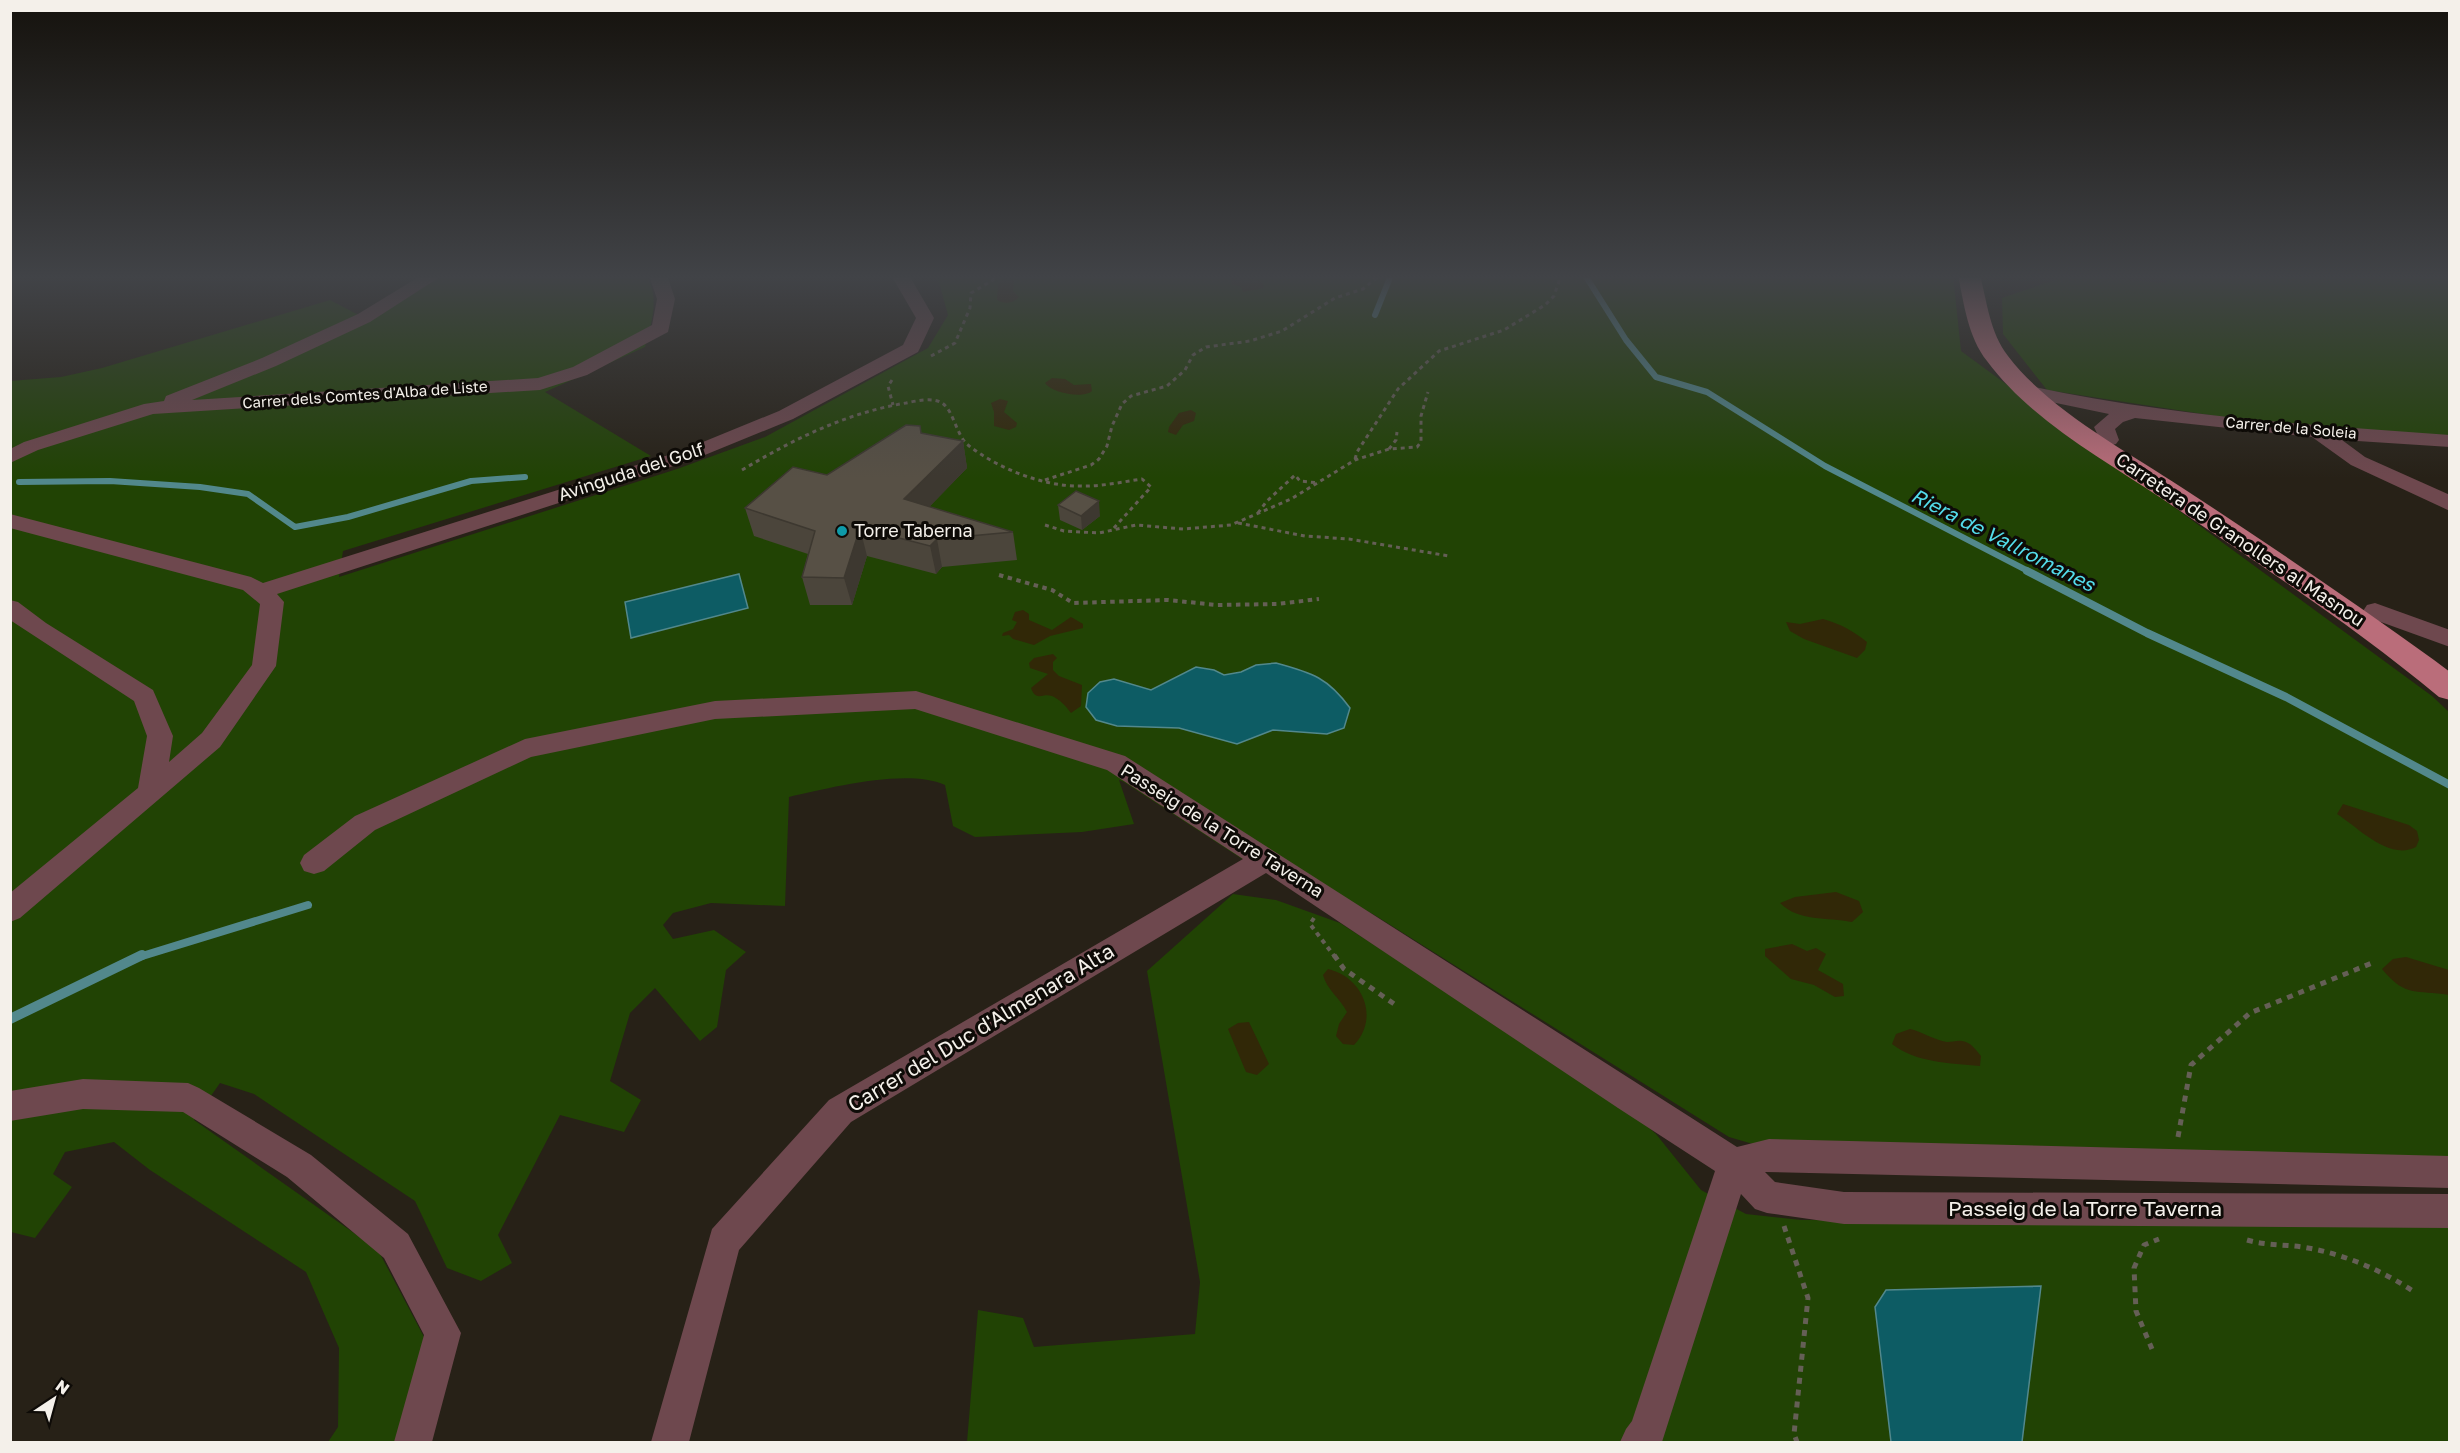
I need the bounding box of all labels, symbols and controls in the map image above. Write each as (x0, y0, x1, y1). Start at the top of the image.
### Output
street label: Carrer dels Comtes d'Alba de Liste (242, 376, 489, 412)
street label: Carrer de la Soleia (2225, 412, 2357, 442)
street label: Avinguda del Golf (555, 437, 707, 505)
street label: Carretera de Granollers al Masnou (2112, 448, 2369, 631)
water label: Riera de Vallromanes (1908, 482, 2100, 596)
place label: Torre Taberna (854, 519, 973, 541)
marker: Torre Taberna (835, 524, 849, 538)
street label: Passeig de la Torre Taverna (1117, 759, 1328, 902)
street label: Carrer del Duc d'Almenara Alta (843, 937, 1118, 1117)
street label: Passeig de la Torre Taverna (1948, 1195, 2222, 1221)
north arrow (24, 1369, 84, 1429)
text: N (52, 1375, 74, 1399)

